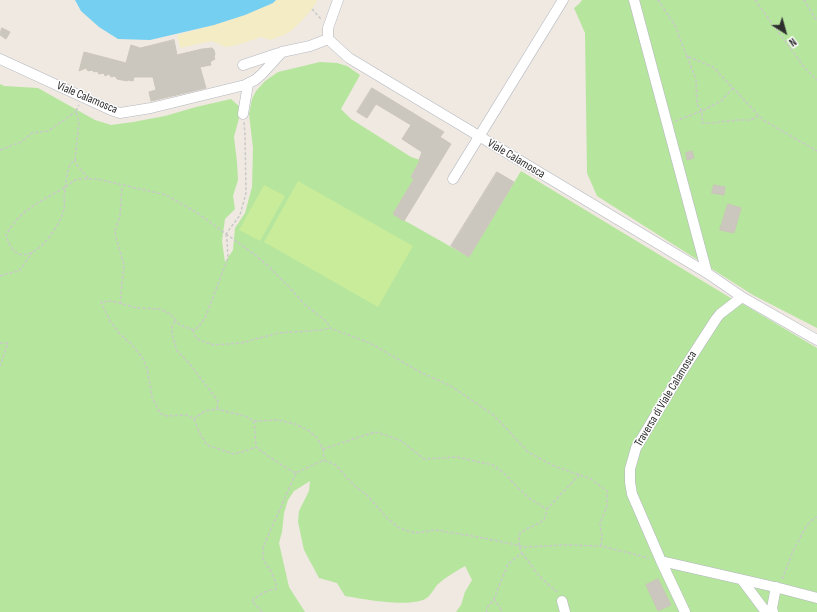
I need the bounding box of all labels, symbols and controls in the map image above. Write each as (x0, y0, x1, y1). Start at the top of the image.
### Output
north arrow (765, 12, 805, 52)
text: N (786, 35, 799, 49)
street label: Viale Calamosca (54, 79, 120, 117)
street label: Viale Calamosca (485, 136, 547, 182)
street label: Traversa di Viale Calamosca (632, 349, 700, 449)

